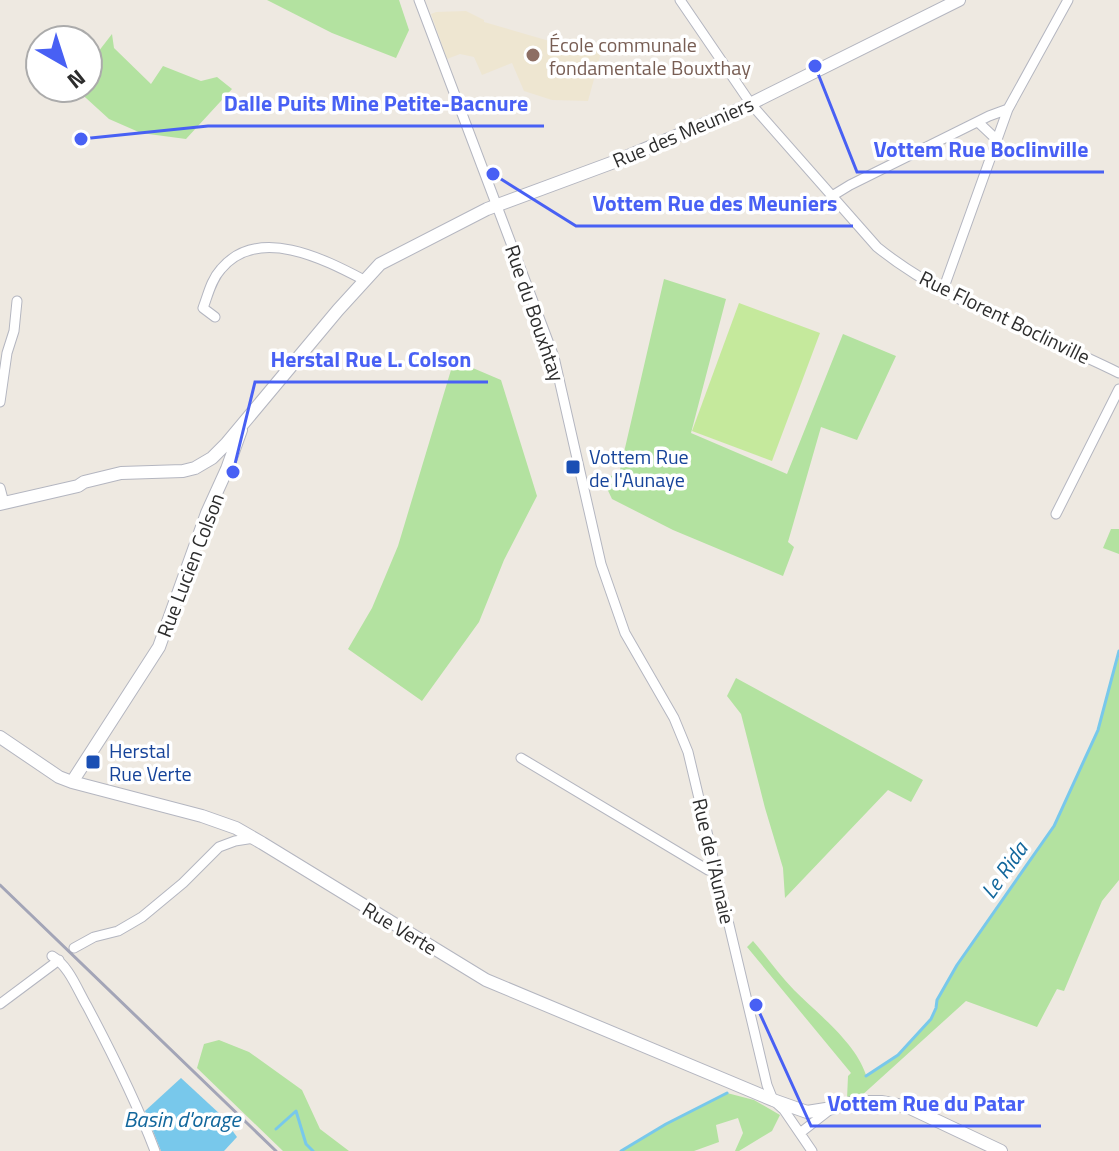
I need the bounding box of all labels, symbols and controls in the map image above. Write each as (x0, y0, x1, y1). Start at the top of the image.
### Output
north arrow (24, 24, 104, 104)
place label: École communale fondamentale Bouxthay (549, 29, 751, 83)
marker: École communale fondamentale Bouxthay (524, 46, 542, 64)
text: N (60, 62, 93, 98)
callout: Dalle Puits Mine Petite-Bacnure (208, 80, 544, 126)
text: Dalle Puits Mine Petite-Bacnure (224, 86, 528, 120)
street label: Rue des Meuniers (608, 88, 758, 176)
callout: Vottem Rue Boclinville (857, 126, 1104, 172)
text: Vottem Rue Boclinville (873, 132, 1089, 166)
callout: Vottem Rue des Meuniers (576, 180, 853, 226)
text: Vottem Rue des Meuniers (592, 186, 838, 220)
street label: Rue du Bouxhtay (497, 240, 573, 386)
street label: Rue Florent Boclinville (914, 262, 1096, 372)
callout: Herstal Rue L. Colson (255, 336, 488, 382)
text: Herstal Rue L. Colson (271, 342, 471, 376)
place label: Vottem Rue de l'Aunaye (589, 441, 689, 495)
marker: Vottem Rue de l'Aunaye (564, 458, 582, 476)
street label: Rue Lucien Colson (148, 488, 232, 642)
place label: Herstal Rue Verte (109, 735, 192, 789)
marker: Herstal Rue Verte (84, 753, 102, 771)
street label: Rue de l'Aunaie (684, 795, 744, 927)
water label: Le Rida (972, 833, 1037, 906)
street label: Rue Verte (357, 893, 443, 963)
callout: Vottem Rue du Patar (811, 1080, 1041, 1126)
text: Vottem Rue du Patar (827, 1086, 1025, 1120)
water label: Basin d'orage (124, 1102, 242, 1136)

